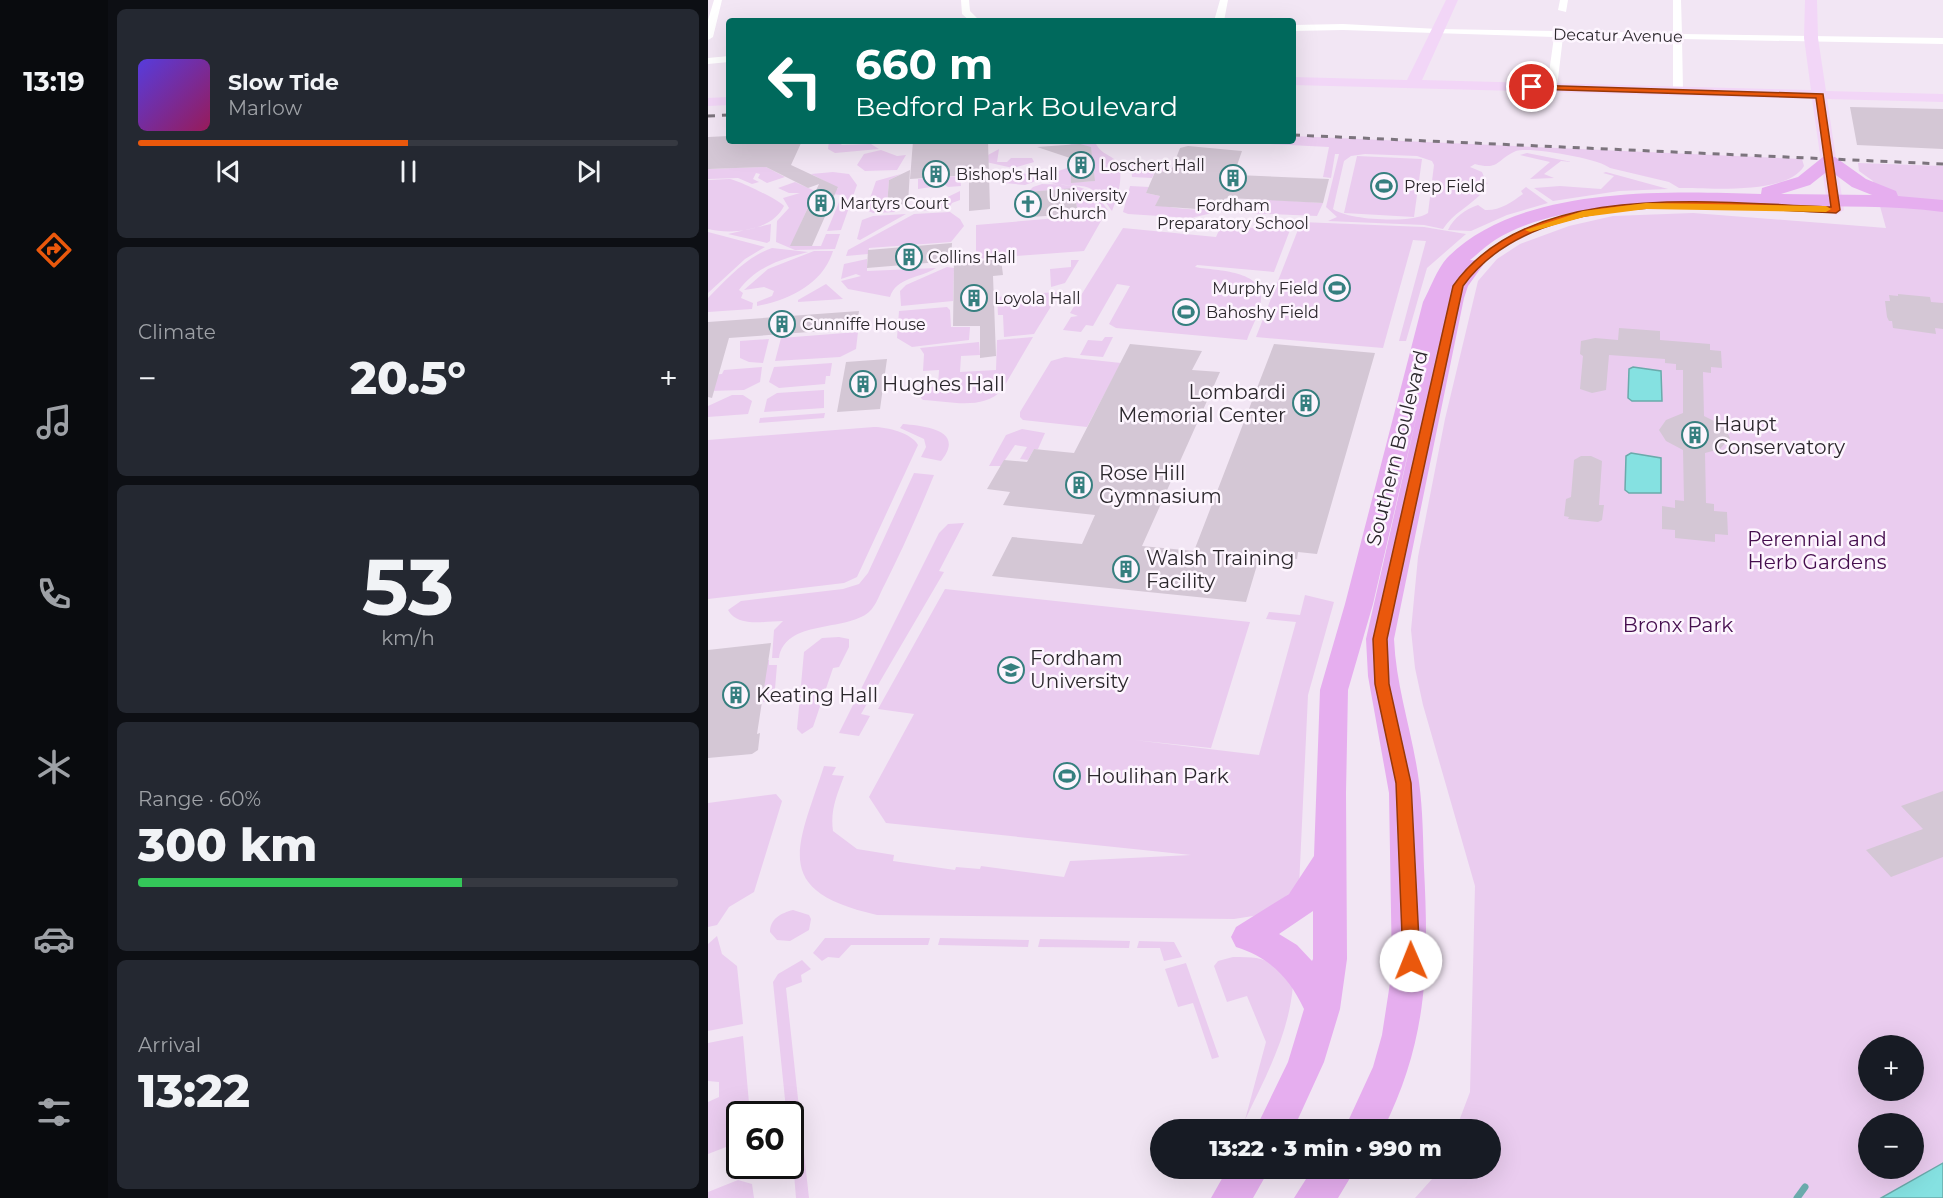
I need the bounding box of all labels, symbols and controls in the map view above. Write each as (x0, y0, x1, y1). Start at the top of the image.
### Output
street label: Decatur Avenue (1553, 25, 1683, 46)
text: 660 m (855, 38, 993, 90)
icon: left (756, 42, 834, 120)
pin (1506, 61, 1557, 112)
text: 13:19 (23, 65, 85, 98)
text: Slow Tide (228, 69, 339, 96)
icon: arrive (1515, 70, 1548, 103)
text: Bedford Park Boulevard (855, 90, 1178, 123)
text: Marlow (228, 96, 302, 120)
building icon: Loschert Hall (1066, 150, 1096, 180)
icon: previous (212, 155, 245, 188)
icon: pause (392, 155, 425, 188)
icon: next (572, 155, 605, 188)
place label: Loschert Hall (1100, 156, 1205, 175)
building icon: Bishop's Hall (921, 159, 951, 189)
building icon: Fordham Preparatory School (1218, 163, 1248, 193)
place label: Bishop's Hall (956, 165, 1058, 184)
sports icon: Prep Field (1369, 171, 1399, 201)
place label: Prep Field (1404, 177, 1485, 196)
place label: University Church (1048, 186, 1127, 223)
building icon: Martyrs Court (806, 188, 836, 218)
church icon: University Church (1013, 189, 1043, 219)
place label: Martyrs Court (840, 194, 950, 213)
place label: Fordham Preparatory School (1157, 196, 1309, 233)
icon: directions (33, 229, 75, 271)
building icon: Collins Hall (894, 242, 924, 272)
place label: Collins Hall (928, 248, 1016, 267)
sports icon: Murphy Field (1322, 273, 1352, 303)
place label: Murphy Field (1212, 279, 1318, 298)
building icon: Loyola Hall (959, 283, 989, 313)
place label: Loyola Hall (994, 289, 1081, 308)
sports icon: Bahoshy Field (1171, 297, 1201, 327)
place label: Bahoshy Field (1206, 303, 1319, 322)
building icon: Cunniffe House (767, 309, 797, 339)
place label: Cunniffe House (802, 315, 926, 334)
text: Climate (138, 320, 216, 344)
street label: Southern Boulevard (1361, 348, 1433, 548)
text: 20.5° (350, 350, 466, 405)
text: − (138, 358, 157, 398)
text: + (659, 358, 678, 398)
building icon: Hughes Hall (848, 369, 878, 399)
place label: Hughes Hall (882, 372, 1005, 396)
place label: Lombardi Memorial Center (1118, 380, 1286, 427)
building icon: Lombardi Memorial Center (1291, 388, 1321, 418)
icon: music (33, 401, 75, 443)
place label: Haupt Conservatory (1714, 412, 1845, 459)
building icon: Haupt Conservatory (1680, 420, 1710, 450)
place label: Rose Hill Gymnasium (1099, 461, 1222, 508)
building icon: Rose Hill Gymnasium (1064, 470, 1094, 500)
park label: Perennial and Herb Gardens (1747, 527, 1887, 574)
text: 53 (362, 539, 454, 635)
place label: Walsh Training Facility (1146, 546, 1295, 593)
building icon: Walsh Training Facility (1111, 554, 1141, 584)
icon: phone (33, 573, 75, 615)
park label: Bronx Park (1623, 613, 1733, 637)
text: km/h (381, 626, 435, 650)
place label: Fordham University (1030, 646, 1129, 693)
school or university icon: Fordham University (996, 655, 1026, 685)
building icon: Keating Hall (721, 680, 751, 710)
place label: Keating Hall (756, 683, 878, 707)
icon: climate (33, 746, 75, 788)
sports icon: Houlihan Park (1052, 761, 1082, 791)
place label: Houlihan Park (1086, 764, 1229, 788)
text: Range · 60% (138, 787, 261, 811)
text: 300 km (138, 817, 317, 872)
icon: car (33, 918, 75, 960)
position arrow (1379, 929, 1443, 993)
text: Arrival (138, 1033, 201, 1057)
map controls (1858, 1035, 1924, 1179)
button: + (1858, 1035, 1924, 1101)
text: 13:22 (138, 1063, 250, 1118)
icon: filters (33, 1091, 75, 1133)
speed limit sign: 60 (726, 1101, 804, 1179)
button: − (1858, 1113, 1924, 1179)
text: 13:22 · 3 min · 990 m (1209, 1135, 1442, 1162)

